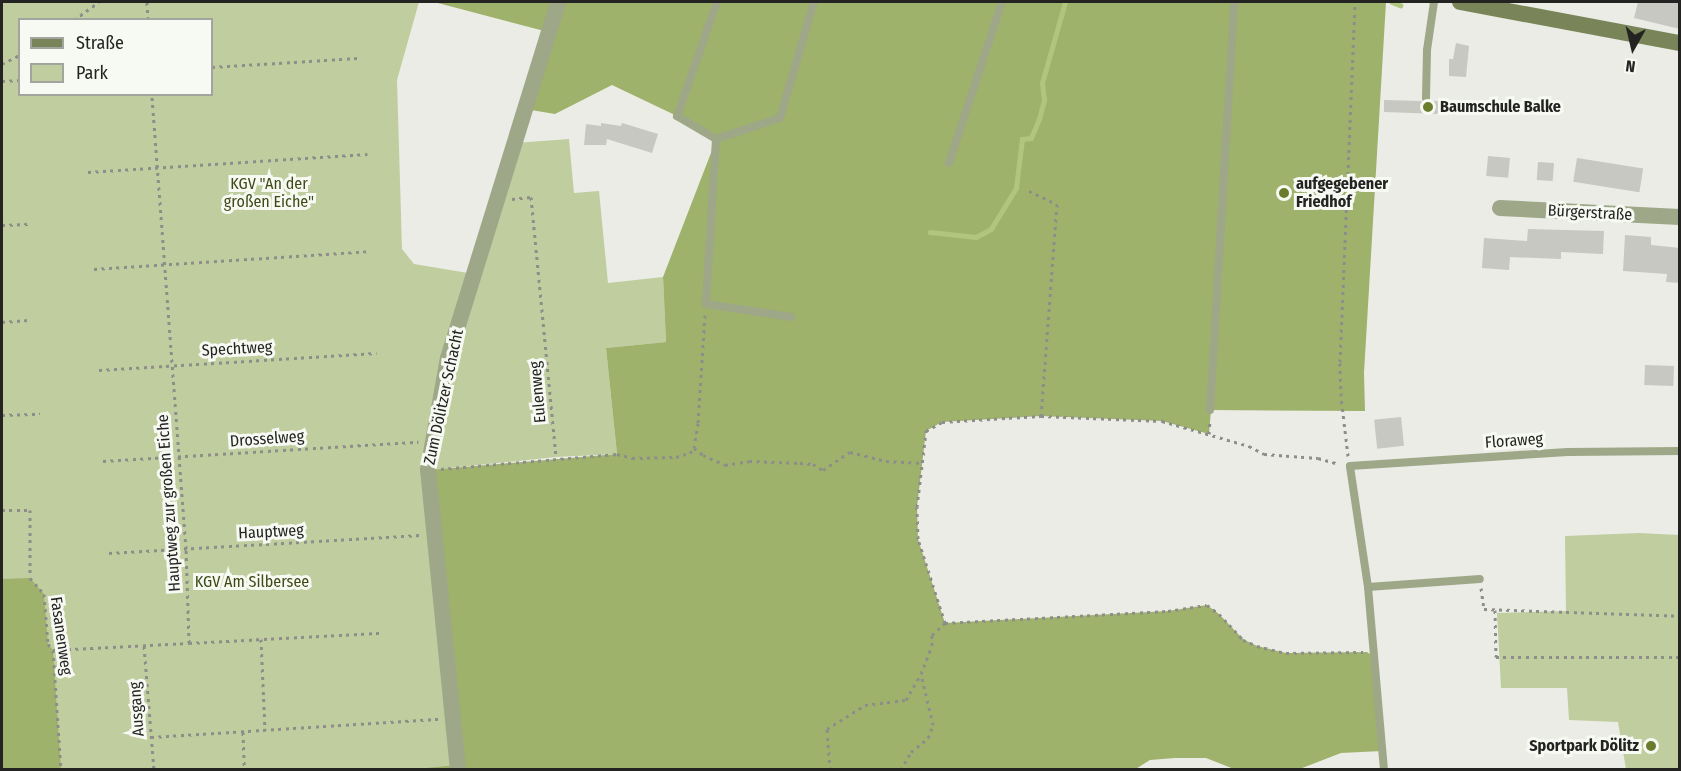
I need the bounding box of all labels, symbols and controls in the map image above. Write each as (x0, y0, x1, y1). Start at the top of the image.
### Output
legend (18, 18, 213, 96)
north arrow (1603, 18, 1663, 78)
text: Straße (76, 32, 124, 54)
text: N (1624, 56, 1636, 76)
text: Park (76, 62, 108, 84)
place label: Baumschule Balke (1440, 97, 1561, 117)
marker: Baumschule Balke (1421, 100, 1435, 114)
park label: KGV "An der großen Eiche" (224, 174, 314, 212)
place label: aufgegebener Friedhof (1296, 174, 1388, 212)
marker: aufgegebener Friedhof (1277, 186, 1291, 200)
street label: Bürgerstraße (1547, 201, 1633, 225)
street label: Zum Dölitzer Schacht (420, 328, 468, 466)
street label: Spechtweg (201, 338, 273, 360)
street label: Eulenweg (526, 360, 550, 424)
street label: Hauptweg zur großen Eiche (153, 414, 185, 592)
street label: Drosselweg (229, 427, 305, 451)
street label: Floraweg (1484, 429, 1544, 453)
street label: Hauptweg (238, 521, 304, 543)
park label: KGV Am Silbersee (195, 572, 309, 592)
street label: Fasanenweg (46, 596, 76, 676)
street label: Ausgang (126, 681, 148, 737)
place label: Sportpark Dölitz (1529, 736, 1639, 756)
marker: Sportpark Dölitz (1644, 739, 1658, 753)

